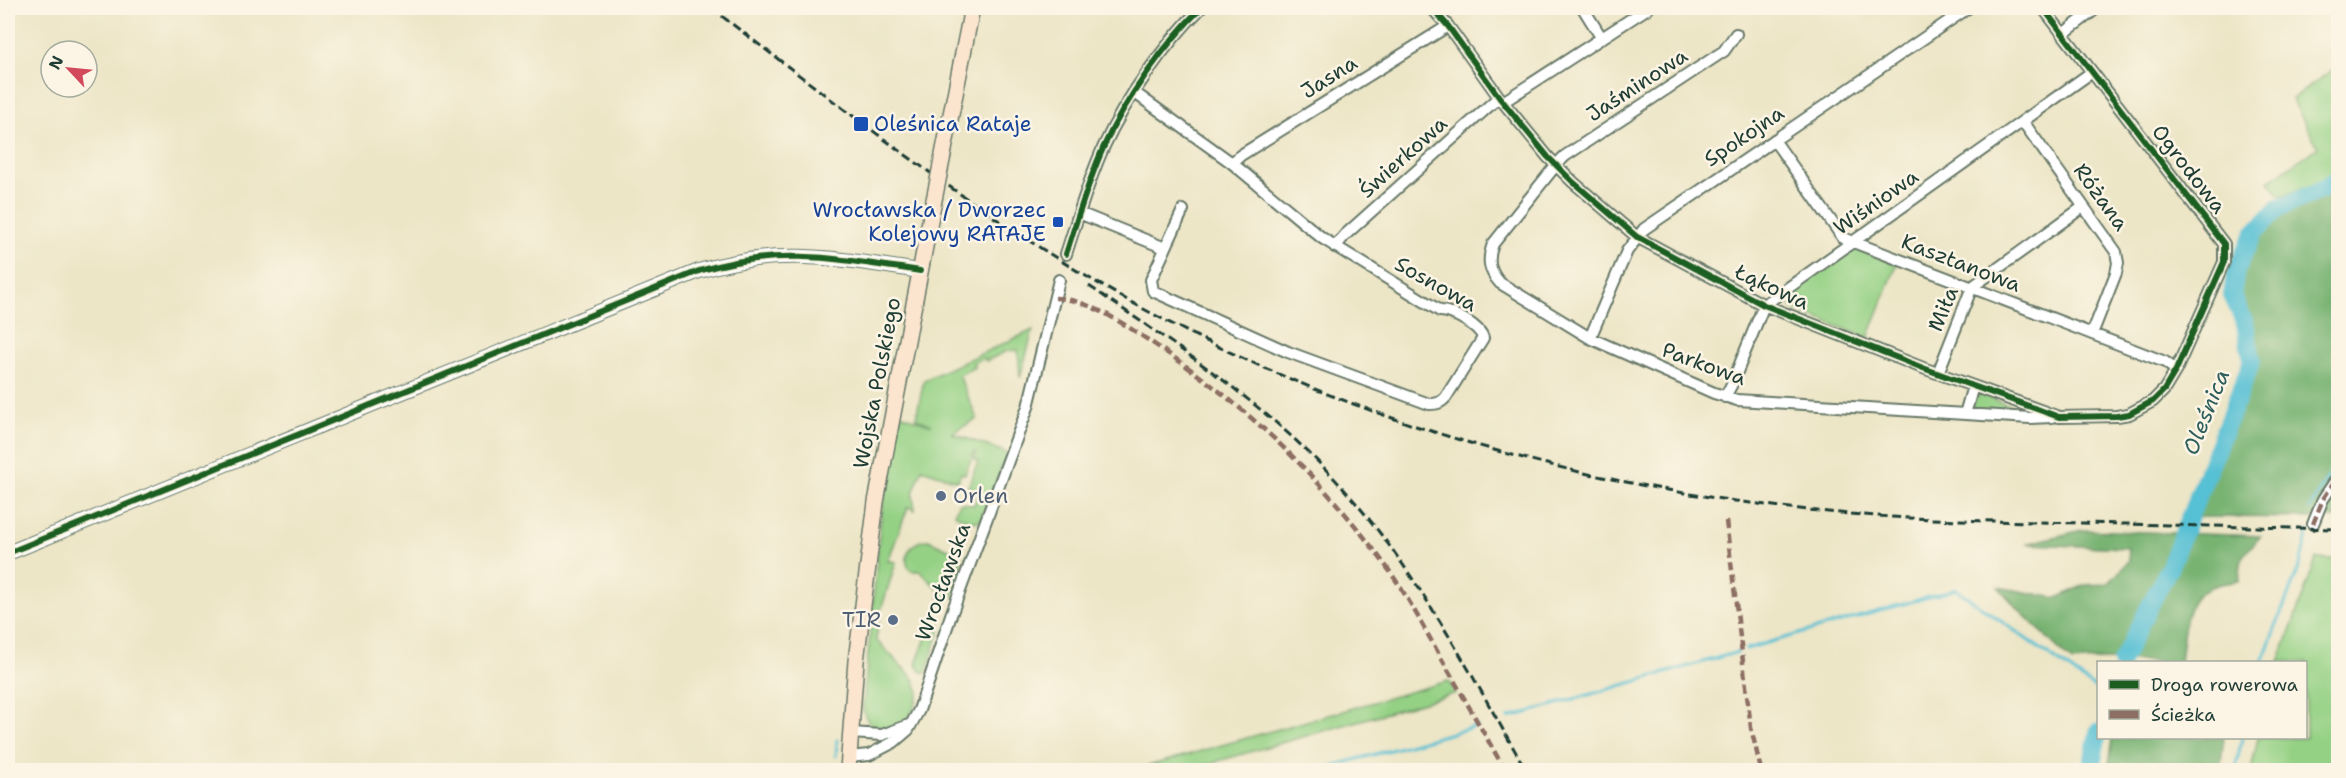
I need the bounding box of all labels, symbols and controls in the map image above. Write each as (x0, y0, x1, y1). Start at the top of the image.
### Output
north arrow (39, 39, 99, 99)
street label: Jaśminowa (1581, 42, 1693, 128)
street label: Jasna (1296, 49, 1362, 105)
text: N (44, 52, 68, 73)
street label: Spokojna (1699, 99, 1789, 173)
street label: Świerkowa (1352, 109, 1453, 204)
place label: Oleśnica Rataje (874, 110, 1032, 138)
marker: Oleśnica Rataje (852, 115, 870, 133)
street label: Ogrodowa (2145, 119, 2233, 219)
street label: Różana (2067, 158, 2135, 236)
street label: Wiśniowa (1828, 163, 1924, 241)
place label: Wrocławska / Dworzec Kolejowy RATAJE (813, 196, 1046, 248)
marker: Wrocławska / Dworzec Kolejowy RATAJE (1051, 215, 1065, 229)
street label: Kasztanowa (1897, 227, 2025, 299)
street label: Sosnowa (1390, 250, 1482, 318)
street label: Łąkowa (1729, 257, 1814, 316)
street label: Miła (1921, 282, 1965, 336)
street label: Wojska Polskiego (847, 295, 907, 471)
street label: Parkowa (1658, 336, 1750, 392)
water label: Oleśnica (2176, 365, 2236, 459)
place label: Orlen (953, 482, 1008, 510)
marker: Orlen (934, 489, 948, 503)
street label: Wrocławska (909, 519, 977, 645)
place label: TIR (842, 606, 881, 634)
marker: TIR (886, 613, 900, 627)
legend (2097, 661, 2307, 739)
text: Droga rowerowa (2151, 673, 2298, 697)
text: Ścieżka (2151, 703, 2215, 727)

